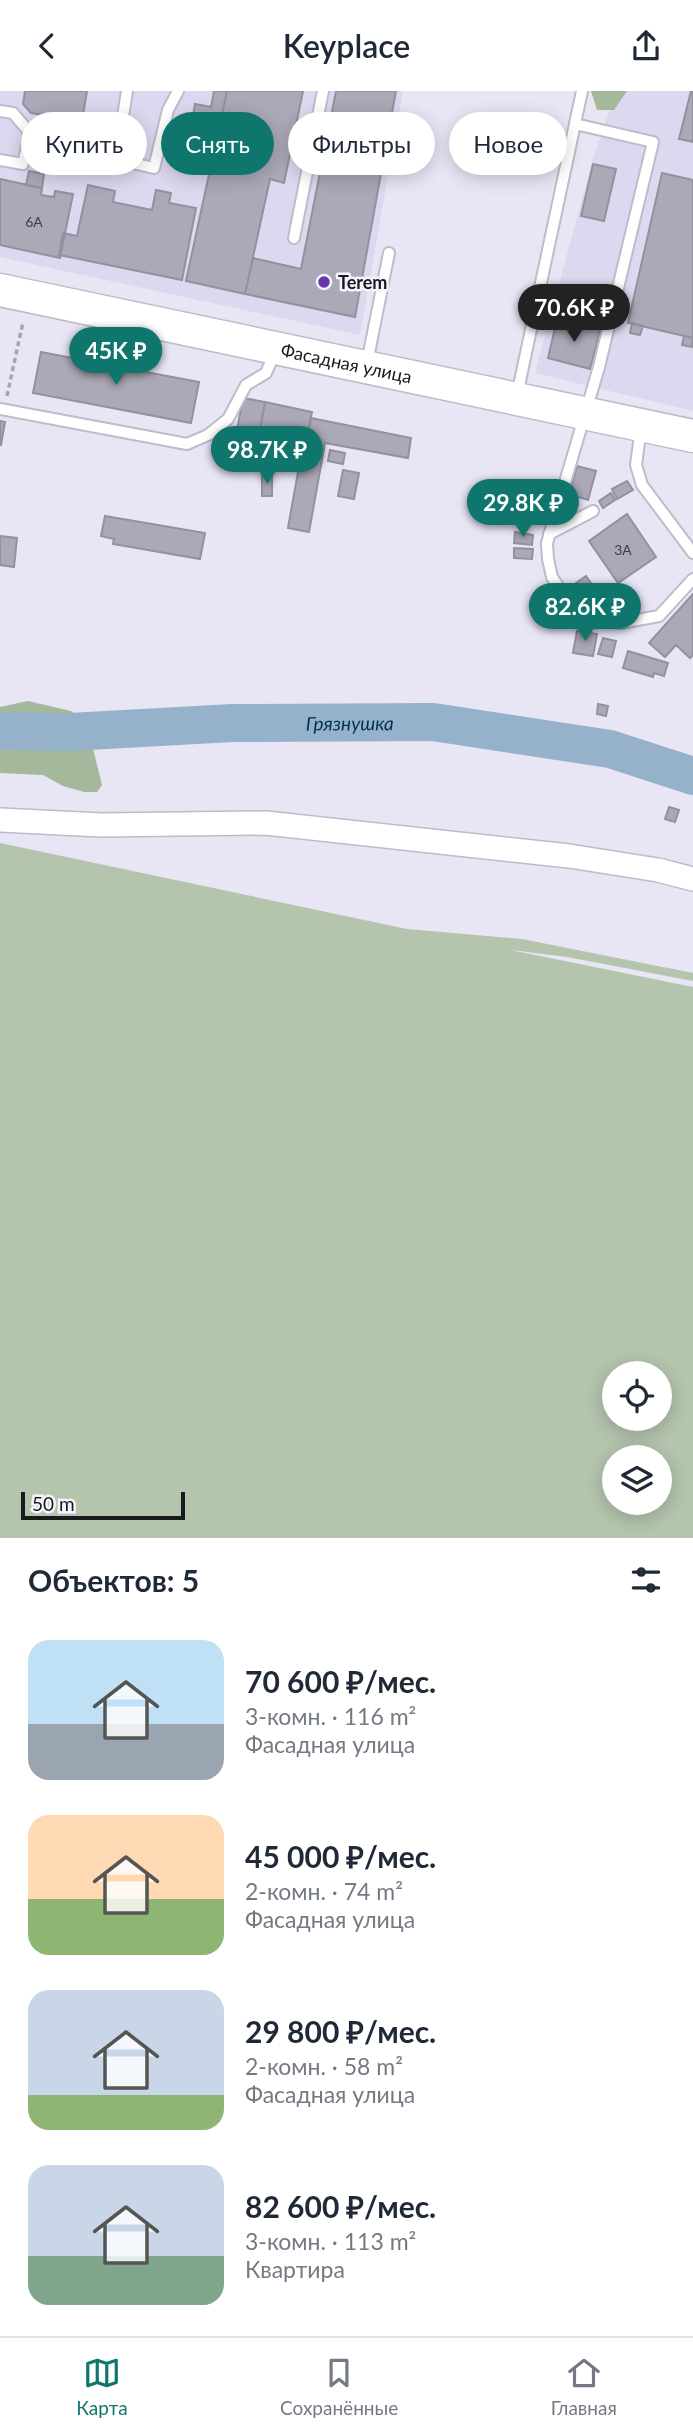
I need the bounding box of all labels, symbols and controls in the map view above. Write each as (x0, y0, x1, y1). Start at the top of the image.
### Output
text: Keyplace (283, 26, 410, 65)
icon: back (28, 27, 66, 65)
icon: share (627, 27, 665, 65)
chip: Купить (21, 112, 147, 175)
chip: Снять (161, 112, 274, 175)
chip: Фильтры (288, 112, 435, 175)
chip: Новое (449, 112, 567, 175)
house number: 6А (25, 213, 43, 230)
place label: Terem (338, 271, 387, 293)
marker: Terem (316, 274, 332, 290)
pin: 70.6K ₽ (509, 285, 639, 344)
text: 70.6K ₽ (534, 293, 614, 321)
pin: 45K ₽ (67, 327, 165, 387)
text: 45K ₽ (85, 336, 147, 364)
street label: Фасадная улица (279, 338, 414, 387)
pin: 98.7K ₽ (202, 427, 332, 486)
text: 98.7K ₽ (227, 435, 307, 463)
pin: 29.8K ₽ (458, 479, 588, 539)
text: 29.8K ₽ (483, 488, 563, 516)
house number: 3А (614, 541, 632, 558)
pin: 82.6K ₽ (520, 583, 650, 643)
text: 82.6K ₽ (545, 592, 625, 620)
water label: Грязнушка (306, 711, 394, 734)
map controls (602, 1361, 672, 1515)
button: locate (602, 1361, 672, 1431)
button: layers (602, 1445, 672, 1515)
scale bar (21, 1489, 186, 1521)
text: 50 m (32, 1492, 75, 1515)
icon: filters (627, 1561, 665, 1599)
text: Объектов: 5 (28, 1562, 199, 1598)
text: 70 600 ₽/мес. (245, 1663, 436, 1699)
icon: home (84, 1668, 168, 1752)
text: 3-комн. · 116 m² (245, 1702, 416, 1730)
text: Фасадная улица (245, 1730, 415, 1758)
text: 45 000 ₽/мес. (245, 1838, 436, 1874)
icon: home (84, 1843, 168, 1927)
text: 2-комн. · 74 m² (245, 1877, 403, 1905)
text: Фасадная улица (245, 1905, 415, 1933)
text: 29 800 ₽/мес. (245, 2013, 436, 2049)
icon: home (84, 2018, 168, 2102)
text: 2-комн. · 58 m² (245, 2052, 403, 2080)
text: Фасадная улица (245, 2080, 415, 2108)
text: 82 600 ₽/мес. (245, 2188, 436, 2224)
icon: home (84, 2193, 168, 2277)
text: 3-комн. · 113 m² (245, 2227, 416, 2255)
text: Квартира (245, 2255, 345, 2283)
tab: Карта (76, 2354, 128, 2419)
tab: Сохранённые (280, 2354, 398, 2419)
tab: Главная (551, 2354, 617, 2419)

